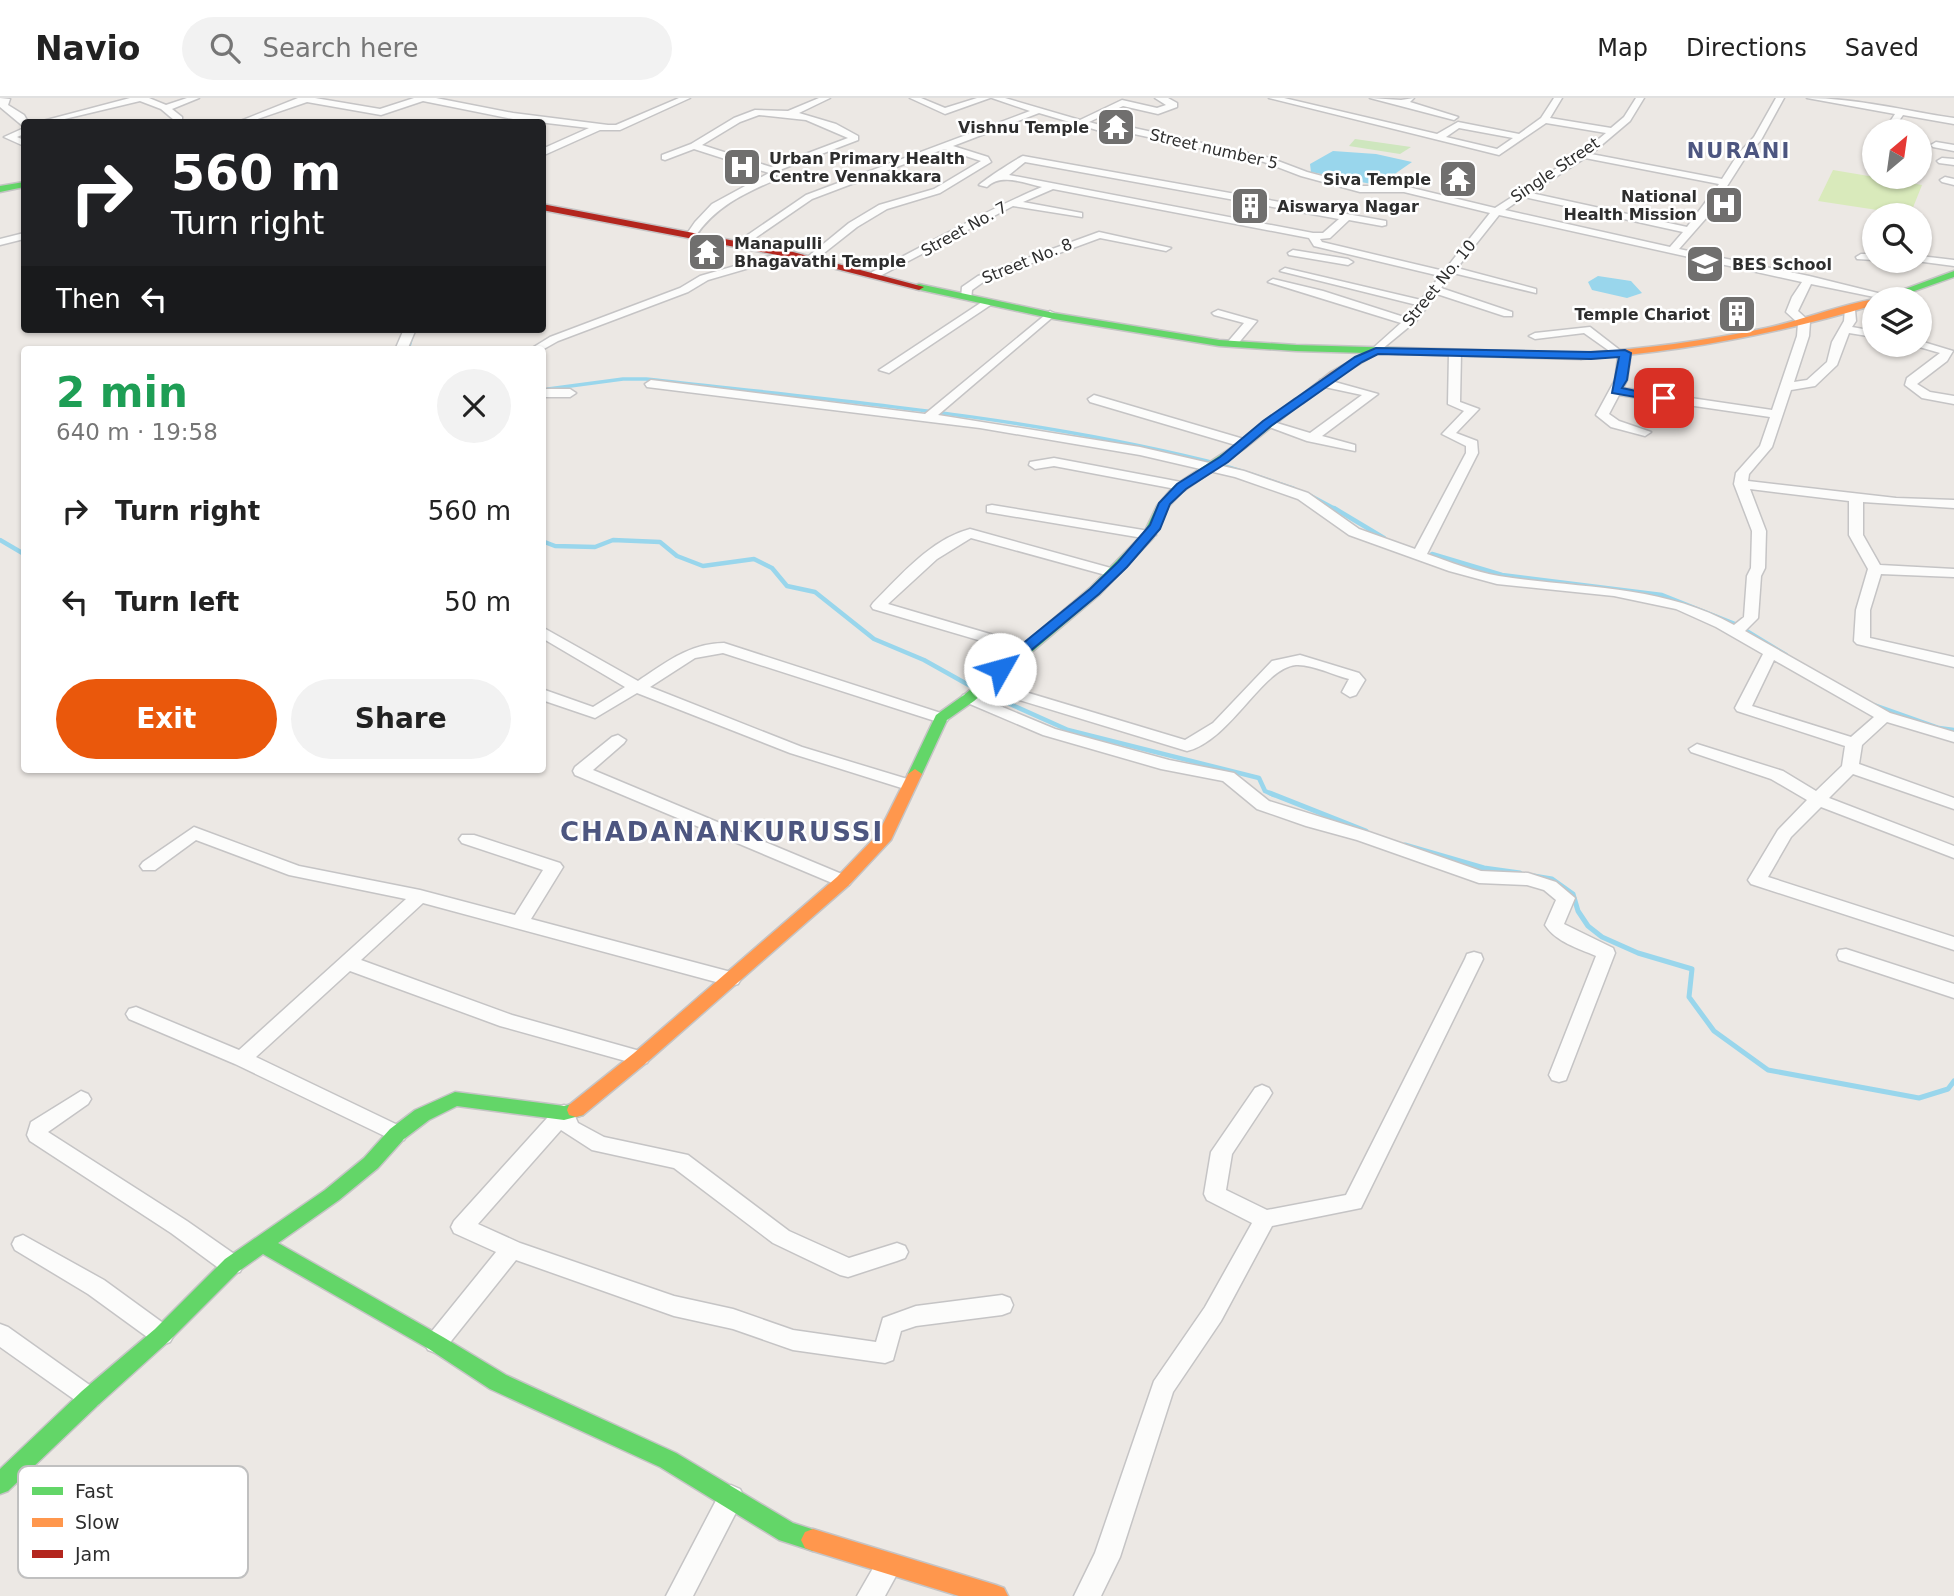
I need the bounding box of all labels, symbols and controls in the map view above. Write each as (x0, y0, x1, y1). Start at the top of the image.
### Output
search box (182, 17, 672, 80)
text: Navio (35, 29, 140, 68)
icon: search (206, 29, 244, 67)
text: Search here (262, 33, 419, 63)
text: Map (1597, 34, 1648, 62)
text: Directions (1686, 34, 1807, 62)
text: Saved (1845, 34, 1919, 62)
temple icon: Vishnu Temple (1095, 106, 1137, 148)
place label: Vishnu Temple (958, 118, 1089, 137)
north arrow (1862, 119, 1932, 189)
map controls (1862, 119, 1932, 357)
street label: Street number 5 (1148, 125, 1280, 173)
street label: Single Street (1507, 133, 1603, 207)
district label: NURANI (1687, 139, 1791, 163)
text: 560 m (171, 145, 341, 202)
hospital icon: Urban Primary Health Centre Vennakkara (721, 146, 763, 188)
icon: right (56, 147, 147, 238)
place label: Urban Primary Health Centre Vennakkara (769, 149, 965, 186)
temple icon: Siva Temple (1437, 158, 1479, 200)
place label: Siva Temple (1323, 170, 1431, 189)
hospital icon: National Health Mission (1703, 184, 1745, 226)
building icon: Aiswarya Nagar (1229, 185, 1271, 227)
place label: National Health Mission (1564, 187, 1697, 224)
place label: Aiswarya Nagar (1277, 197, 1419, 216)
street label: Street No. 7 (918, 198, 1010, 260)
button: search (1862, 203, 1932, 273)
text: Turn right (171, 204, 324, 242)
temple icon: Manapulli Bhagavathi Temple (686, 231, 728, 273)
place label: Manapulli Bhagavathi Temple (734, 234, 906, 271)
street label: Street No. 8 (979, 234, 1075, 288)
street label: Street No. 10 (1398, 236, 1480, 330)
school or university icon: BES School (1684, 243, 1726, 285)
place label: BES School (1732, 255, 1832, 274)
icon: left (135, 280, 173, 318)
text: Then (56, 284, 121, 314)
button: layers (1862, 287, 1932, 357)
building icon: Temple Chariot (1716, 293, 1758, 335)
place label: Temple Chariot (1574, 305, 1710, 324)
text: 2 min (56, 368, 188, 417)
pin (1634, 368, 1694, 428)
button: close (437, 369, 511, 443)
icon: arrive (1645, 379, 1683, 417)
text: 640 m · 19:58 (56, 419, 218, 445)
icon: right (56, 492, 94, 530)
text: Turn right (115, 496, 260, 526)
text: 560 m (428, 496, 511, 526)
icon: left (56, 583, 94, 621)
text: Turn left (115, 587, 239, 617)
text: 50 m (444, 587, 511, 617)
position arrow (963, 632, 1037, 706)
button: Exit (56, 679, 277, 759)
button: Share (291, 679, 511, 759)
district label: CHADANANKURUSSI (560, 817, 884, 847)
legend (18, 1466, 248, 1578)
text: Fast (75, 1480, 113, 1502)
text: Slow (75, 1511, 120, 1533)
text: Jam (74, 1543, 111, 1565)

